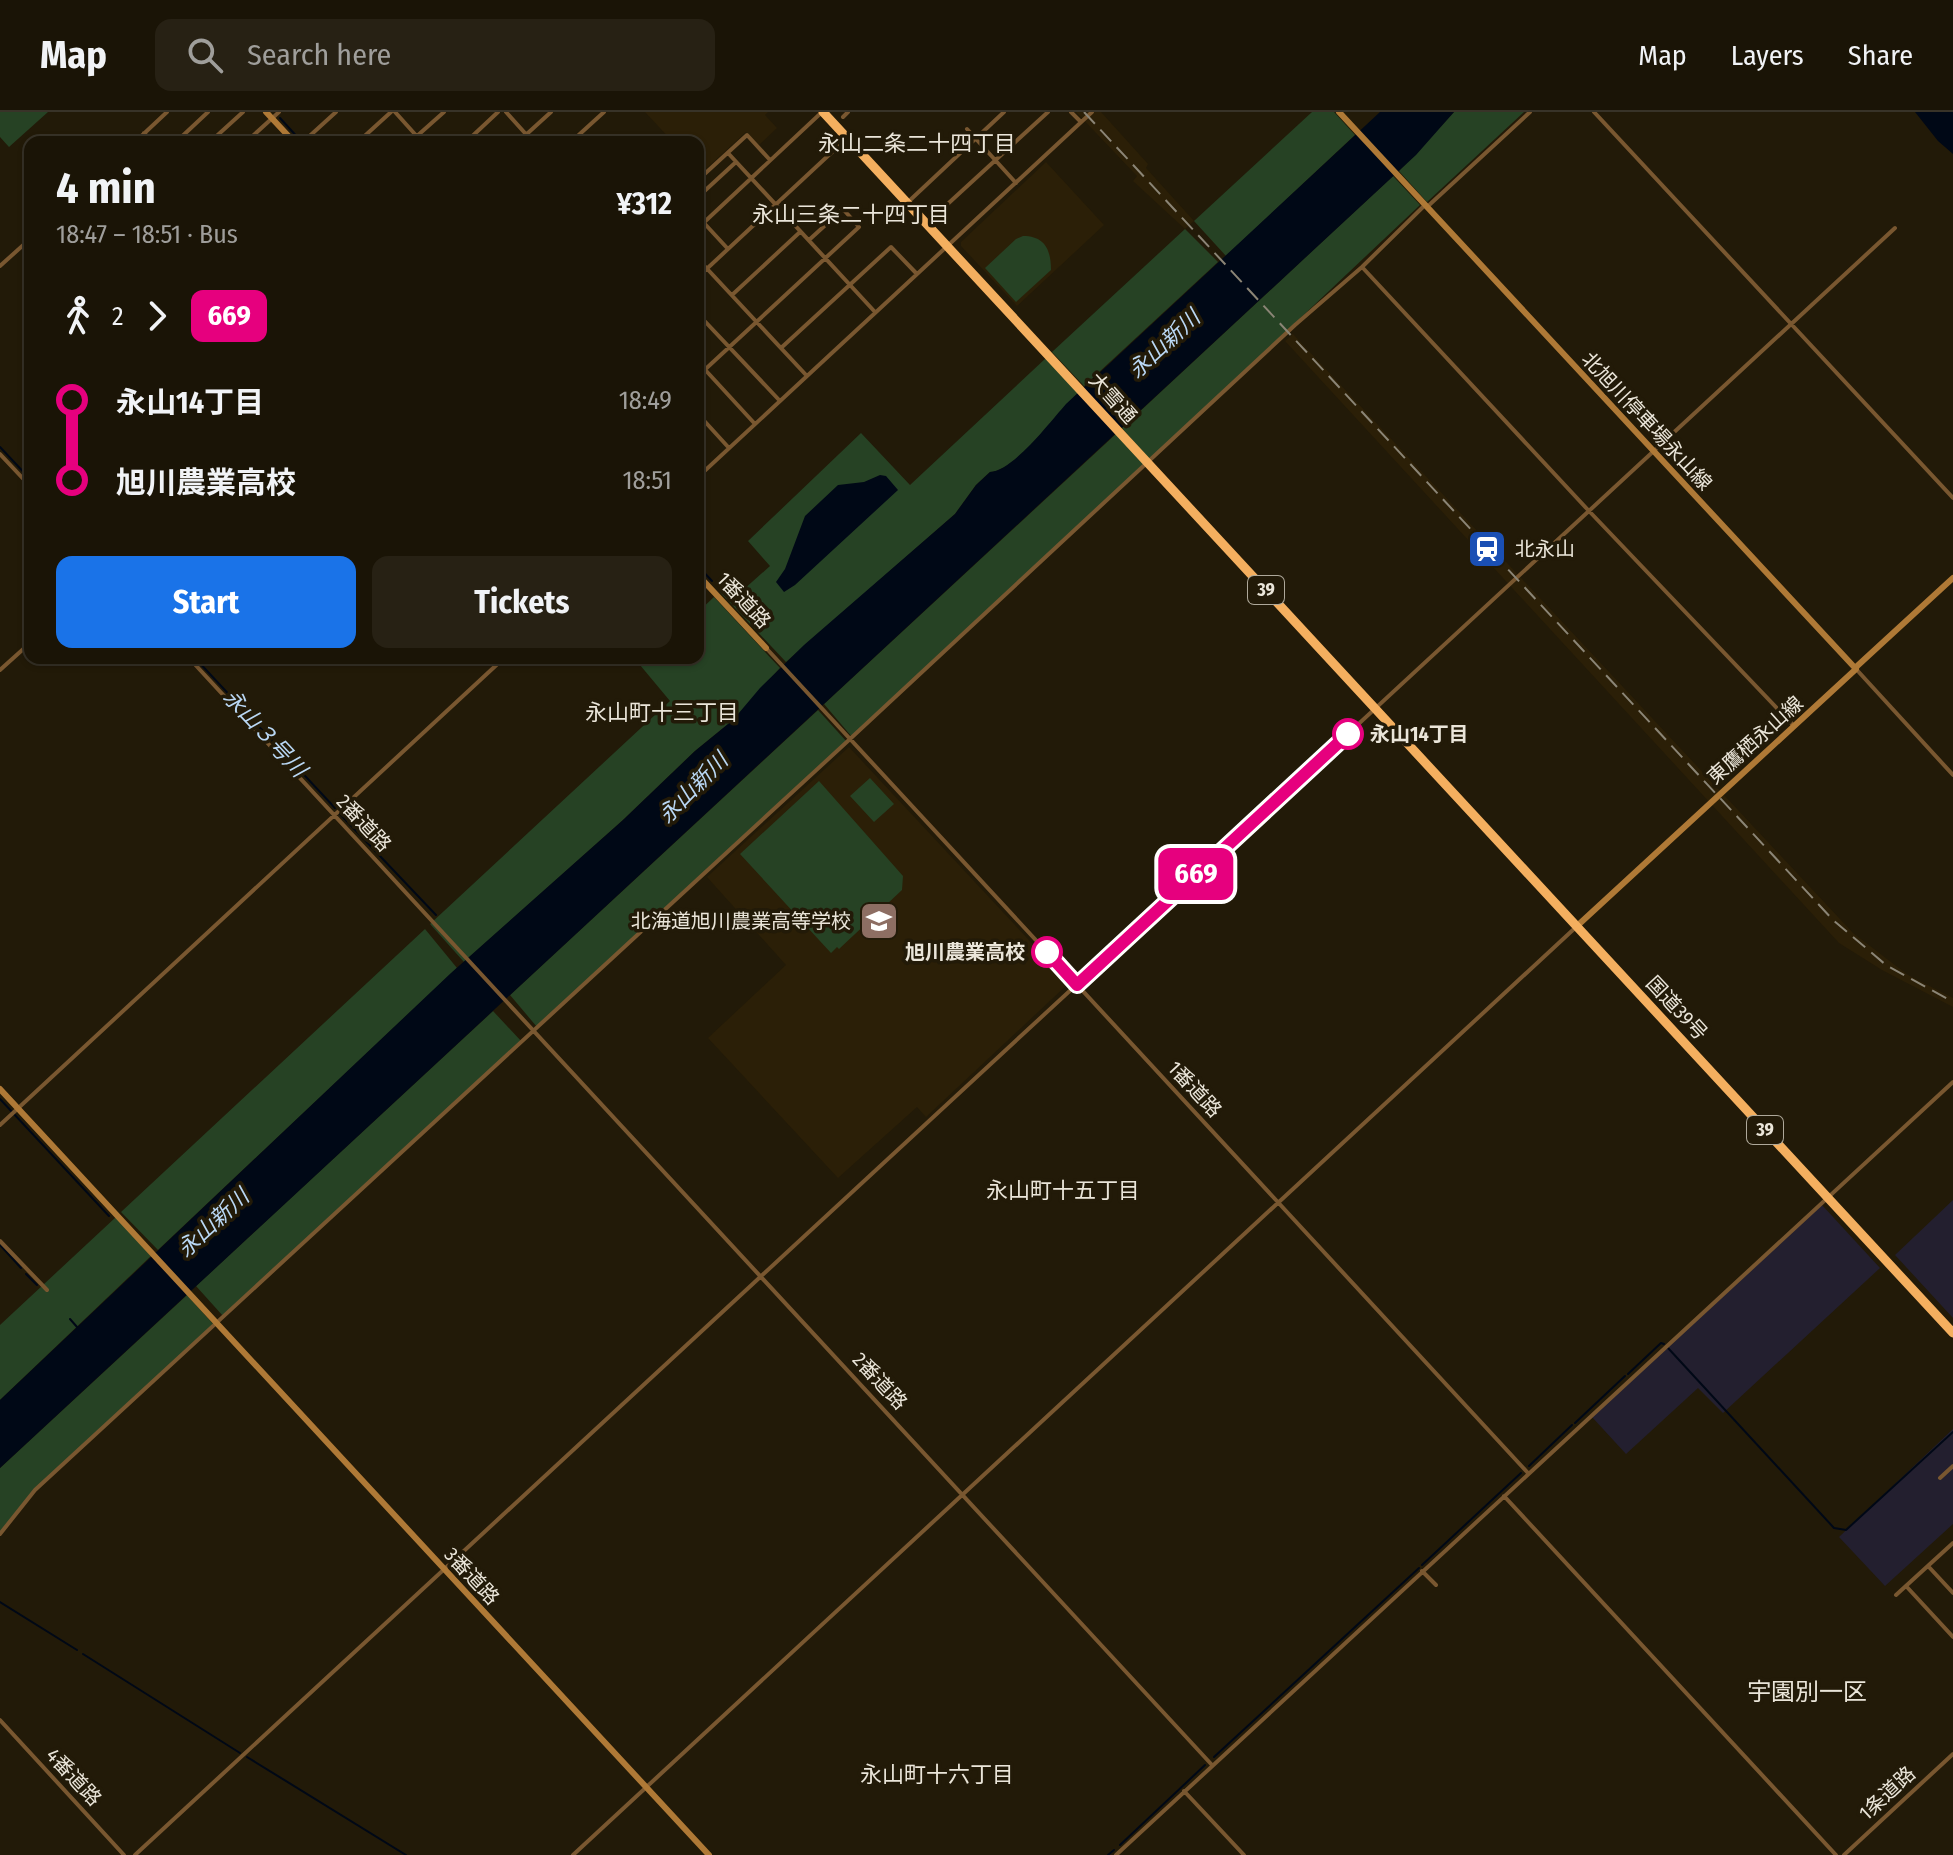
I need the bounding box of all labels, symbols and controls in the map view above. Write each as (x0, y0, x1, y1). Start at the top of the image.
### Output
search box (155, 19, 715, 91)
text: Map (40, 32, 107, 78)
icon: search (183, 33, 227, 77)
text: Search here (247, 37, 391, 73)
text: Map (1638, 39, 1687, 72)
text: Layers (1731, 39, 1804, 72)
text: Share (1848, 39, 1913, 72)
district label: 永山二条二十四丁目 (818, 130, 1016, 157)
text: 4 min (56, 162, 156, 215)
text: ¥312 (617, 186, 672, 222)
district label: 永山三条二十四丁目 (752, 201, 950, 228)
text: 18:47 – 18:51 · Bus (56, 219, 238, 250)
icon: walk (56, 294, 100, 338)
icon: forward (135, 294, 179, 338)
text: 669 (207, 299, 251, 332)
text: 2 (112, 301, 123, 332)
water label: 永山新川 (1123, 303, 1207, 384)
street label: 北旭川停車場永山線 (1577, 347, 1717, 495)
street label: 大雪通 (1084, 368, 1142, 428)
text: 永山14丁目 (116, 385, 264, 421)
text: 18:49 (619, 385, 672, 416)
text: 旭川農業高校 (116, 465, 296, 501)
text: 18:51 (622, 465, 672, 496)
station icon: 北永山 (1466, 528, 1508, 570)
place label: 北永山 (1515, 537, 1575, 561)
button: Start (56, 556, 356, 648)
button: Tickets (372, 556, 672, 648)
street label: 1番道路 (712, 567, 776, 633)
road number: 39 (1248, 576, 1284, 604)
water label: 永山３号川 (218, 684, 314, 784)
street label: 東鷹栖永山線 (1702, 691, 1808, 789)
district label: 永山町十三丁目 (585, 699, 739, 726)
marker: 永山14丁目 (1333, 719, 1363, 749)
place label: 永山14丁目 (1370, 722, 1469, 746)
water label: 永山新川 (653, 746, 735, 829)
street label: 2番道路 (332, 790, 396, 856)
line badge: 669 (1150, 848, 1242, 900)
text: 669 (1174, 857, 1218, 890)
school or university icon: 北海道旭川農業高等学校 (858, 900, 900, 942)
place label: 北海道旭川農業高等学校 (631, 909, 851, 933)
marker: 旭川農業高校 (1032, 937, 1062, 967)
place label: 旭川農業高校 (905, 940, 1025, 964)
street label: 国道39号 (1641, 971, 1713, 1045)
street label: 1番道路 (1163, 1056, 1227, 1122)
road number: 39 (1747, 1116, 1783, 1144)
district label: 永山町十五丁目 (986, 1177, 1140, 1204)
water label: 永山新川 (172, 1182, 256, 1263)
street label: 2番道路 (848, 1348, 912, 1414)
street label: 3番道路 (440, 1543, 504, 1609)
district label: 宇園別一区 (1747, 1678, 1867, 1706)
street label: 4番道路 (41, 1743, 107, 1811)
district label: 永山町十六丁目 (860, 1761, 1014, 1788)
street label: 1条道路 (1854, 1761, 1920, 1825)

